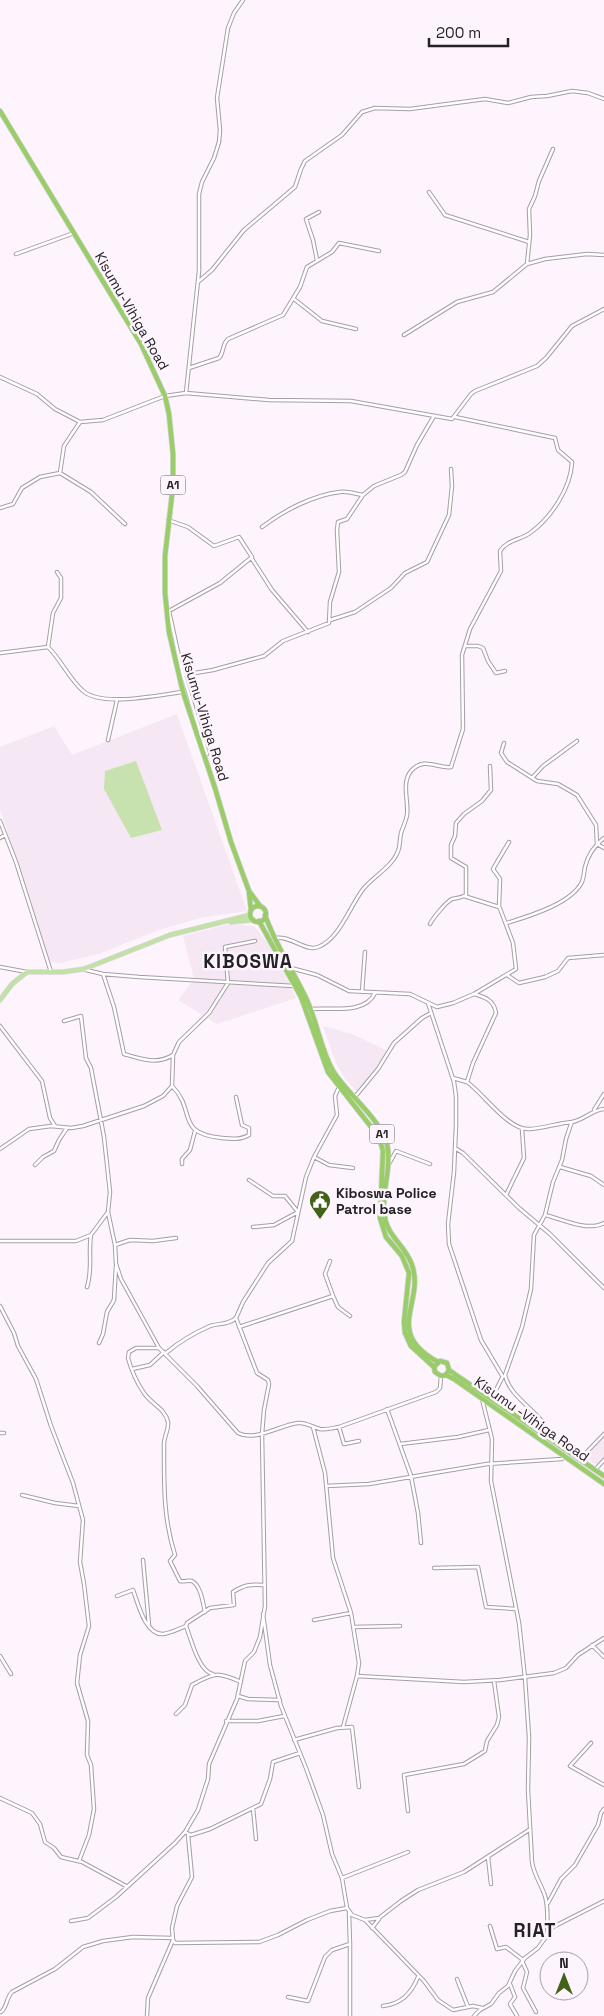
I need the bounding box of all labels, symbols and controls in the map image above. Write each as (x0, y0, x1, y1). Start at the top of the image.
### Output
scale bar (429, 15, 508, 47)
text: 200 m (436, 23, 481, 42)
street label: Kisumu-Vihiga Road (91, 249, 173, 373)
road number: A1 (160, 476, 186, 494)
street label: Kisumu-Vihiga Road (177, 651, 233, 783)
district label: KIBOSWA (203, 949, 293, 974)
road number: A1 (370, 1124, 394, 1144)
place label: Kiboswa Police Patrol base (336, 1184, 437, 1218)
public building icon: Kiboswa Police Patrol base (308, 1189, 332, 1220)
street label: Kisumu -Vihiga Road (471, 1373, 593, 1465)
district label: RIAT (513, 1918, 557, 1943)
north arrow (539, 1951, 589, 2001)
text: N (559, 1954, 569, 1972)

